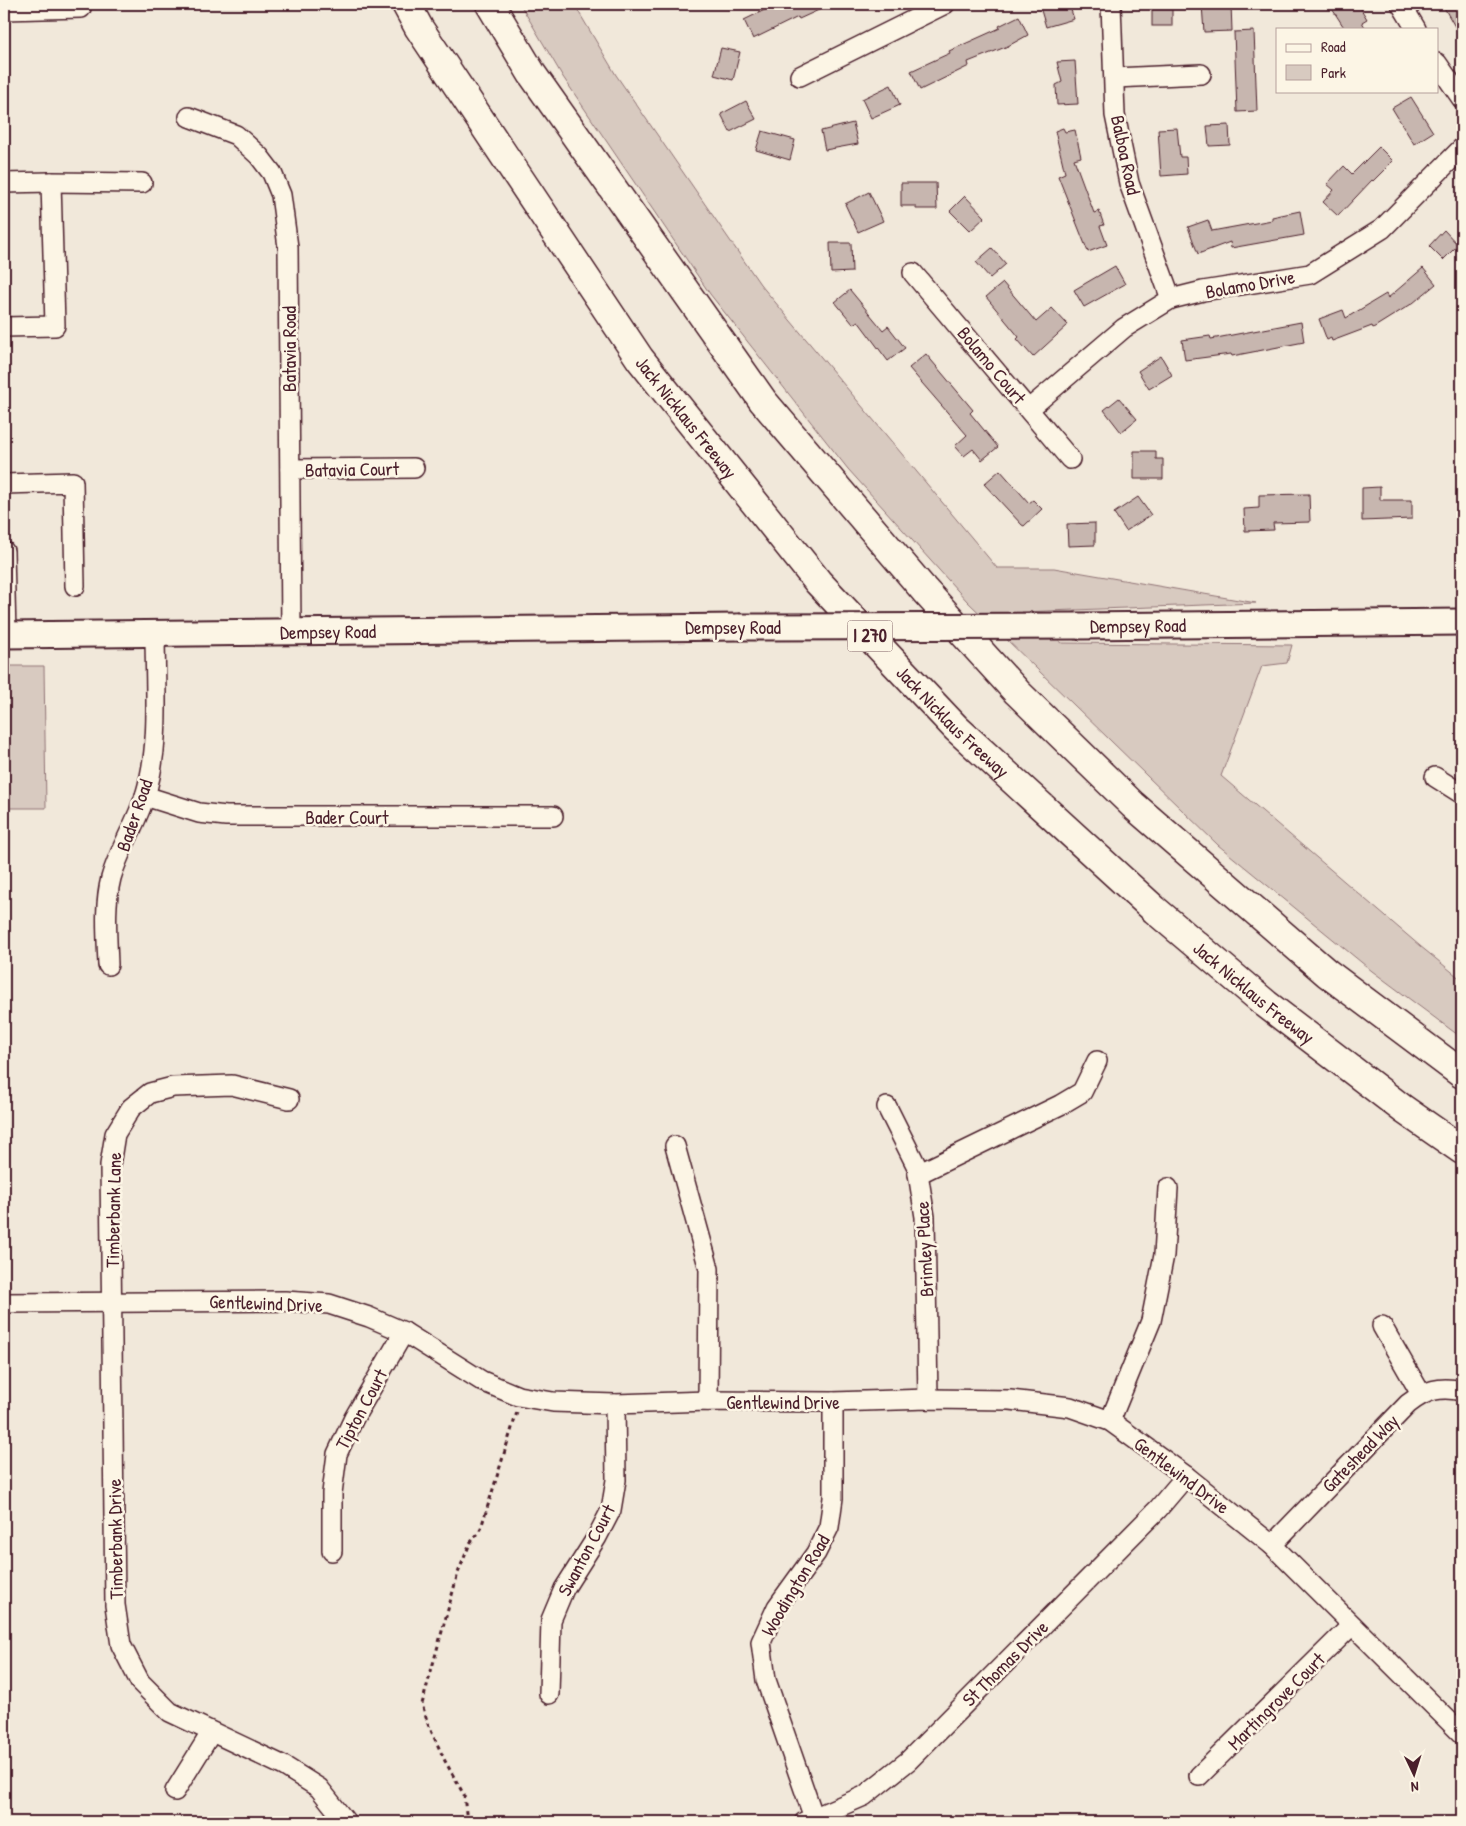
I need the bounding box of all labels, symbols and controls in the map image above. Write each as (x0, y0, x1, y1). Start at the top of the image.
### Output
legend (1276, 28, 1438, 92)
text: Road (1321, 36, 1346, 57)
text: Park (1321, 62, 1346, 83)
street label: Balboa Road (1105, 113, 1147, 198)
street label: Bolamo Drive (1203, 263, 1297, 305)
street label: Batavia Road (276, 305, 302, 392)
street label: Bolamo Court (952, 321, 1033, 410)
street label: Jack Nicklaus Freeway (630, 351, 743, 484)
street label: Batavia Court (305, 455, 400, 483)
street label: Dempsey Road (1090, 612, 1187, 639)
street label: Dempsey Road (685, 614, 782, 640)
street label: Dempsey Road (280, 618, 377, 645)
road number: I 270 (848, 620, 892, 652)
street label: Jack Nicklaus Freeway (891, 660, 1015, 784)
street label: Bader Road (110, 775, 159, 855)
street label: Bader Court (305, 804, 389, 830)
street label: Jack Nicklaus Freeway (1188, 935, 1320, 1050)
street label: Timberbank Lane (99, 1152, 127, 1268)
street label: Brimley Place (908, 1200, 939, 1297)
street label: Gentlewind Drive (209, 1288, 324, 1318)
street label: Tipton Court (329, 1364, 393, 1454)
street label: Gentlewind Drive (726, 1389, 840, 1415)
street label: Gateshead Way (1316, 1408, 1404, 1498)
street label: Gentlewind Drive (1129, 1430, 1236, 1520)
street label: Timberbank Drive (101, 1478, 129, 1600)
street label: Swanton Court (551, 1499, 621, 1600)
street label: Woodington Road (754, 1529, 836, 1641)
street label: St Thomas Drive (956, 1614, 1054, 1712)
street label: Martingrove Court (1222, 1646, 1331, 1755)
north arrow (1388, 1748, 1438, 1798)
text: N (1410, 1778, 1419, 1797)

